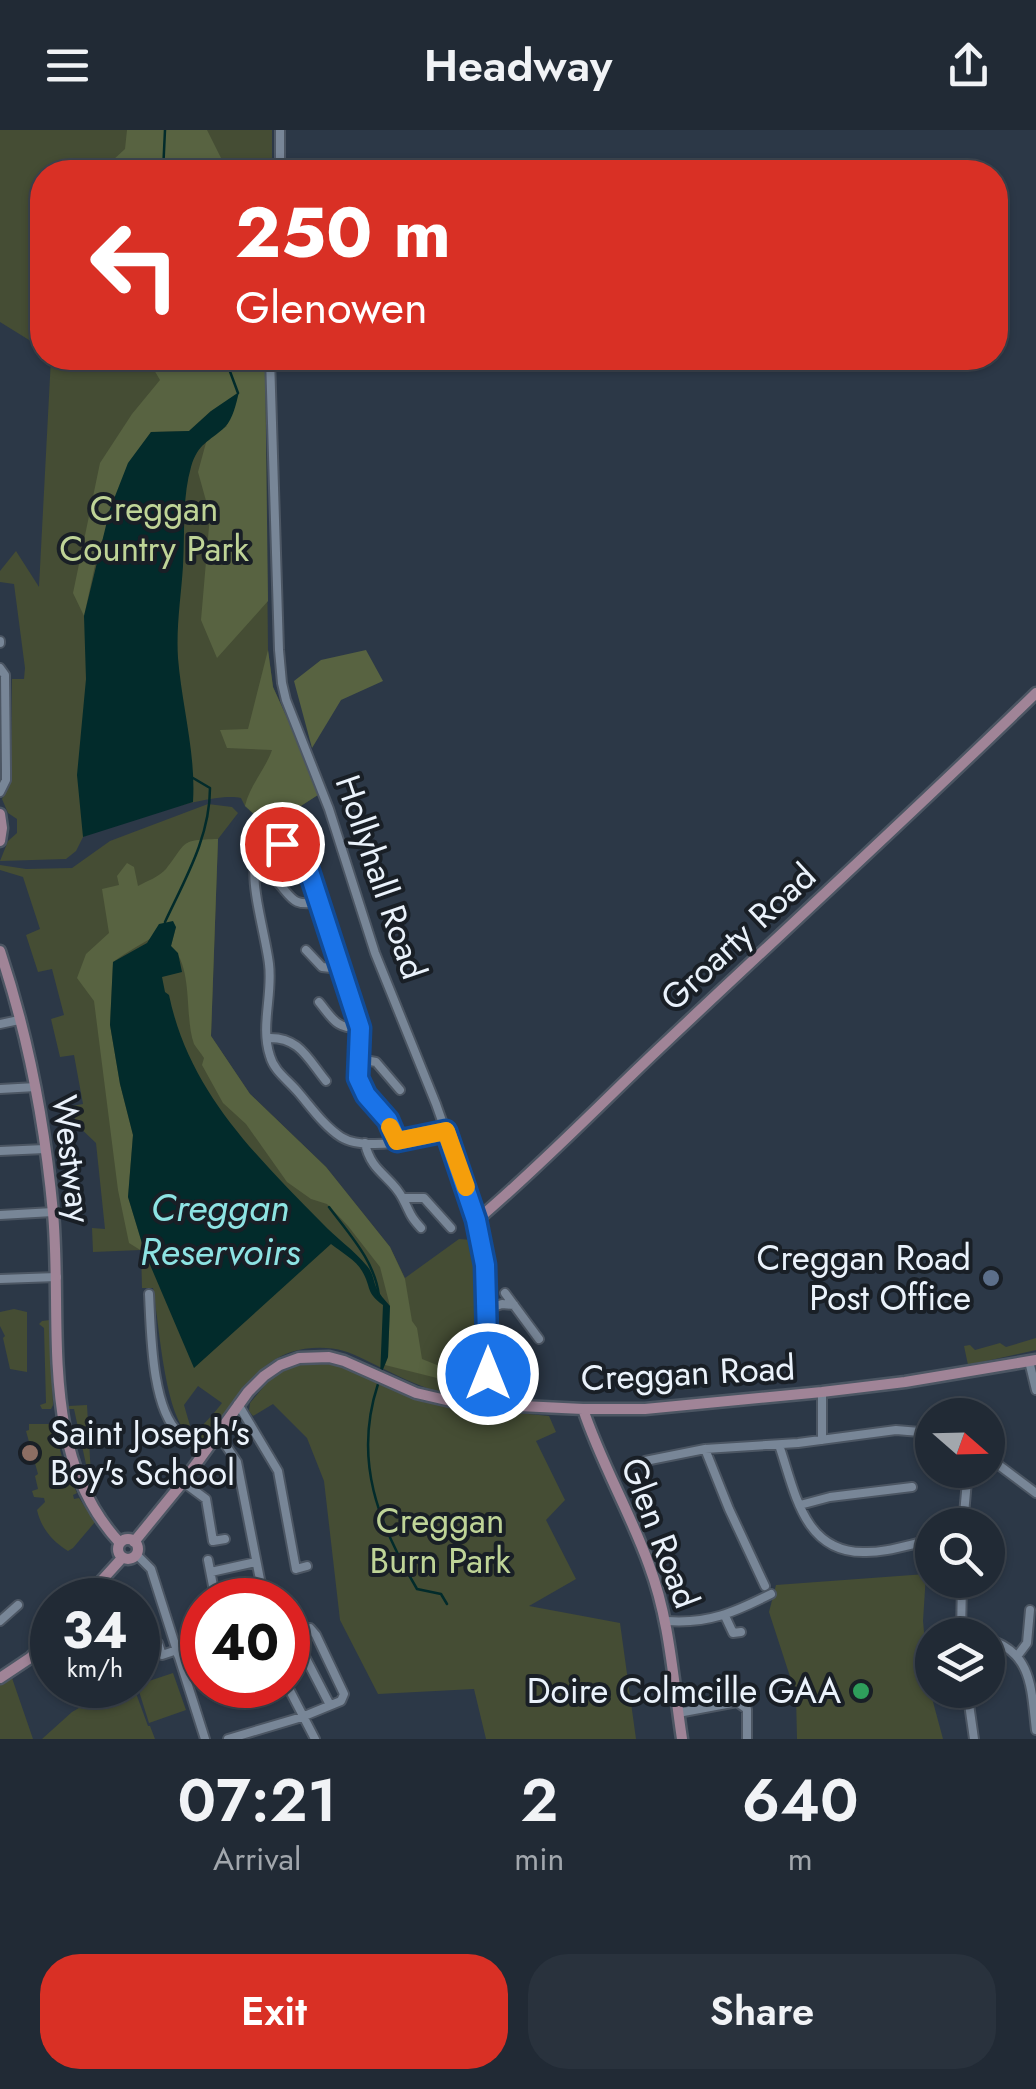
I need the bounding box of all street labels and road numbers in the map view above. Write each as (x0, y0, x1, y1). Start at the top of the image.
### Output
street label: Hollyhall Road (323, 768, 439, 986)
street label: Groarty Road (649, 852, 827, 1022)
street label: Westway (39, 1092, 105, 1226)
street label: Creggan Road (580, 1342, 796, 1404)
street label: Glen Road (608, 1450, 712, 1616)

